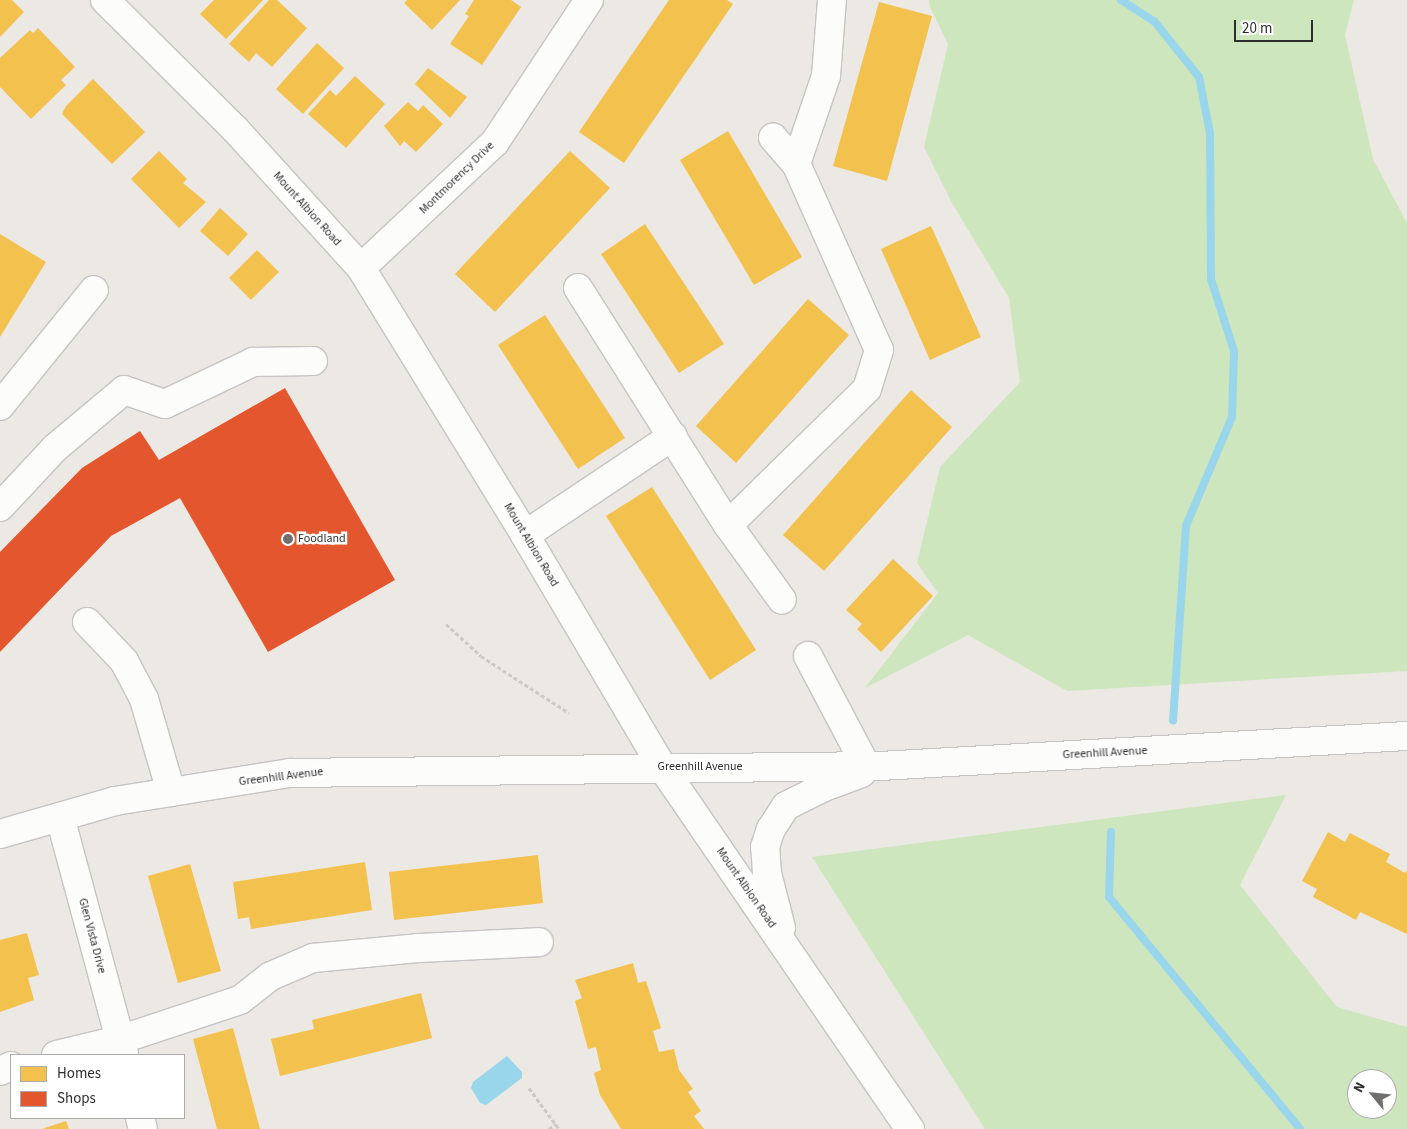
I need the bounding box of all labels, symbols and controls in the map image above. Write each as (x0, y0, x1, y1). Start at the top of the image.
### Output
scale bar (1237, 10, 1316, 42)
text: 20 m (1242, 18, 1272, 39)
street label: Montmorency Drive (417, 139, 497, 217)
street label: Mount Albion Road (270, 169, 344, 249)
street label: Mount Albion Road (500, 501, 562, 589)
place label: Foodland (298, 532, 346, 546)
marker: Foodland (282, 533, 294, 545)
street label: Greenhill Avenue (1062, 744, 1148, 762)
street label: Greenhill Avenue (658, 760, 742, 774)
street label: Greenhill Avenue (238, 765, 324, 789)
street label: Mount Albion Road (713, 845, 779, 931)
street label: Glen Vista Drive (75, 897, 109, 975)
legend (10, 1054, 185, 1119)
text: Homes (57, 1063, 101, 1084)
north arrow (1347, 1069, 1397, 1119)
text: N (1349, 1079, 1371, 1096)
text: Shops (57, 1088, 96, 1109)

